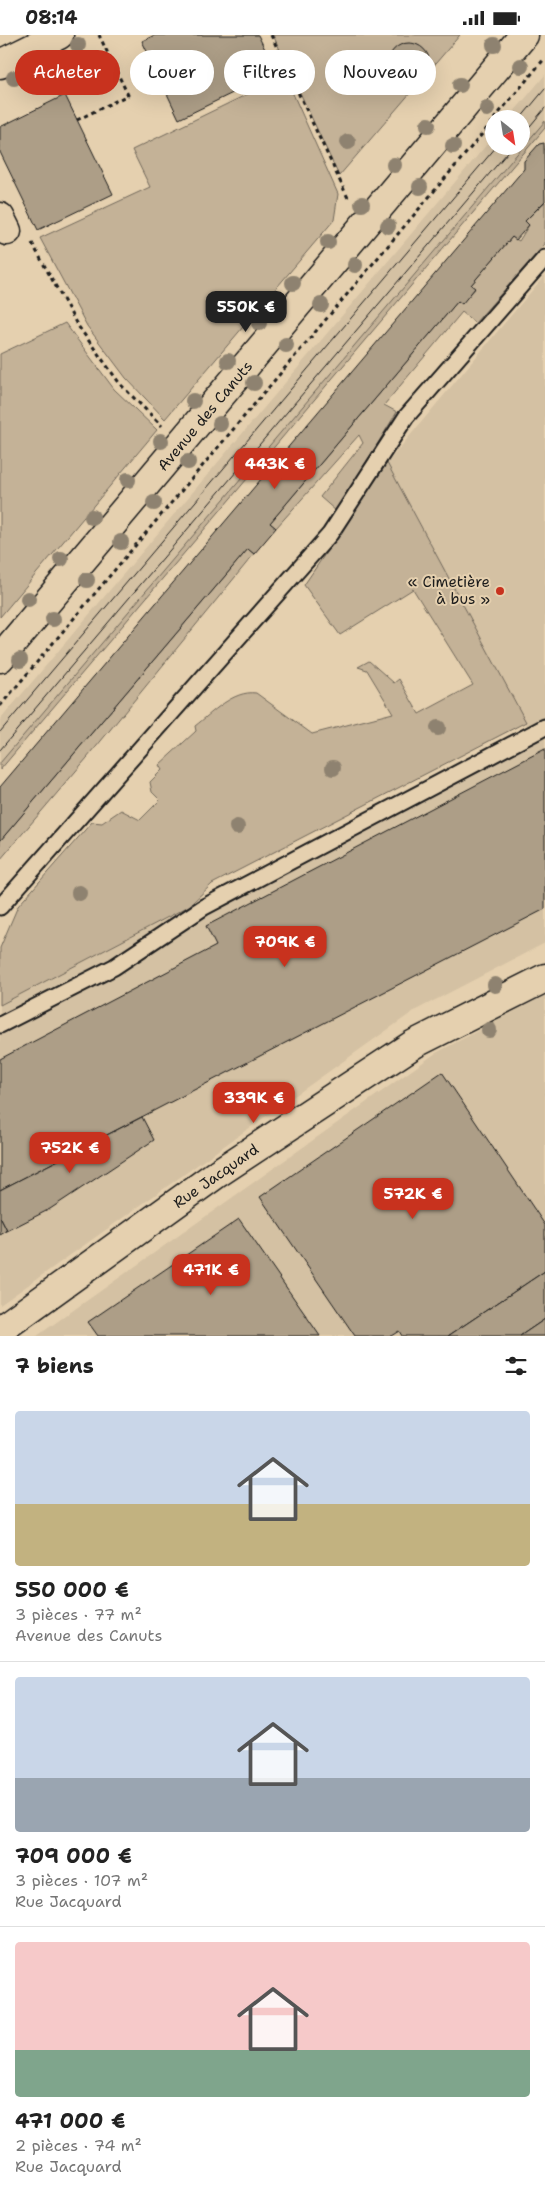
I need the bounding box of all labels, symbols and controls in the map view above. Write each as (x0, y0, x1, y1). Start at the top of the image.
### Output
text: 08:14 (25, 5, 78, 30)
chip: Acheter (15, 50, 120, 95)
chip: Louer (130, 50, 214, 95)
chip: Filtres (224, 50, 315, 95)
chip: Nouveau (325, 50, 436, 95)
north arrow (485, 110, 530, 155)
map controls (485, 110, 530, 155)
pin: 550K € (205, 291, 287, 333)
text: 550K € (217, 296, 275, 317)
street label: Avenue des Canuts (153, 357, 257, 475)
pin: 443K € (234, 447, 316, 490)
text: 443K € (245, 453, 305, 474)
place label: « Cimetière à bus » (408, 572, 490, 609)
marker: « Cimetière à bus » (494, 585, 506, 597)
pin: 709K € (244, 925, 326, 968)
text: 709K € (254, 931, 316, 952)
pin: 339K € (213, 1081, 295, 1124)
text: 339K € (224, 1087, 284, 1108)
pin: 752K € (29, 1131, 111, 1174)
text: 752K € (40, 1137, 100, 1158)
street label: Rue Jacquard (169, 1139, 263, 1213)
pin: 572K € (372, 1177, 454, 1220)
text: 572K € (384, 1183, 442, 1204)
pin: 471K € (170, 1253, 252, 1296)
text: 471K € (183, 1259, 239, 1280)
text: 7 biens (15, 1352, 94, 1380)
icon: filters (502, 1352, 530, 1380)
icon: home (228, 1444, 318, 1534)
text: 550 000 € (15, 1576, 129, 1604)
text: 3 pièces · 77 m² (15, 1604, 142, 1625)
text: Avenue des Canuts (15, 1625, 162, 1646)
icon: home (228, 1709, 318, 1799)
text: 709 000 € (15, 1842, 132, 1870)
text: 3 pièces · 107 m² (15, 1870, 148, 1891)
text: Rue Jacquard (15, 1891, 122, 1912)
icon: home (228, 1974, 318, 2064)
text: 471 000 € (15, 2107, 125, 2135)
text: 2 pièces · 74 m² (15, 2135, 142, 2156)
text: Rue Jacquard (15, 2156, 122, 2177)

